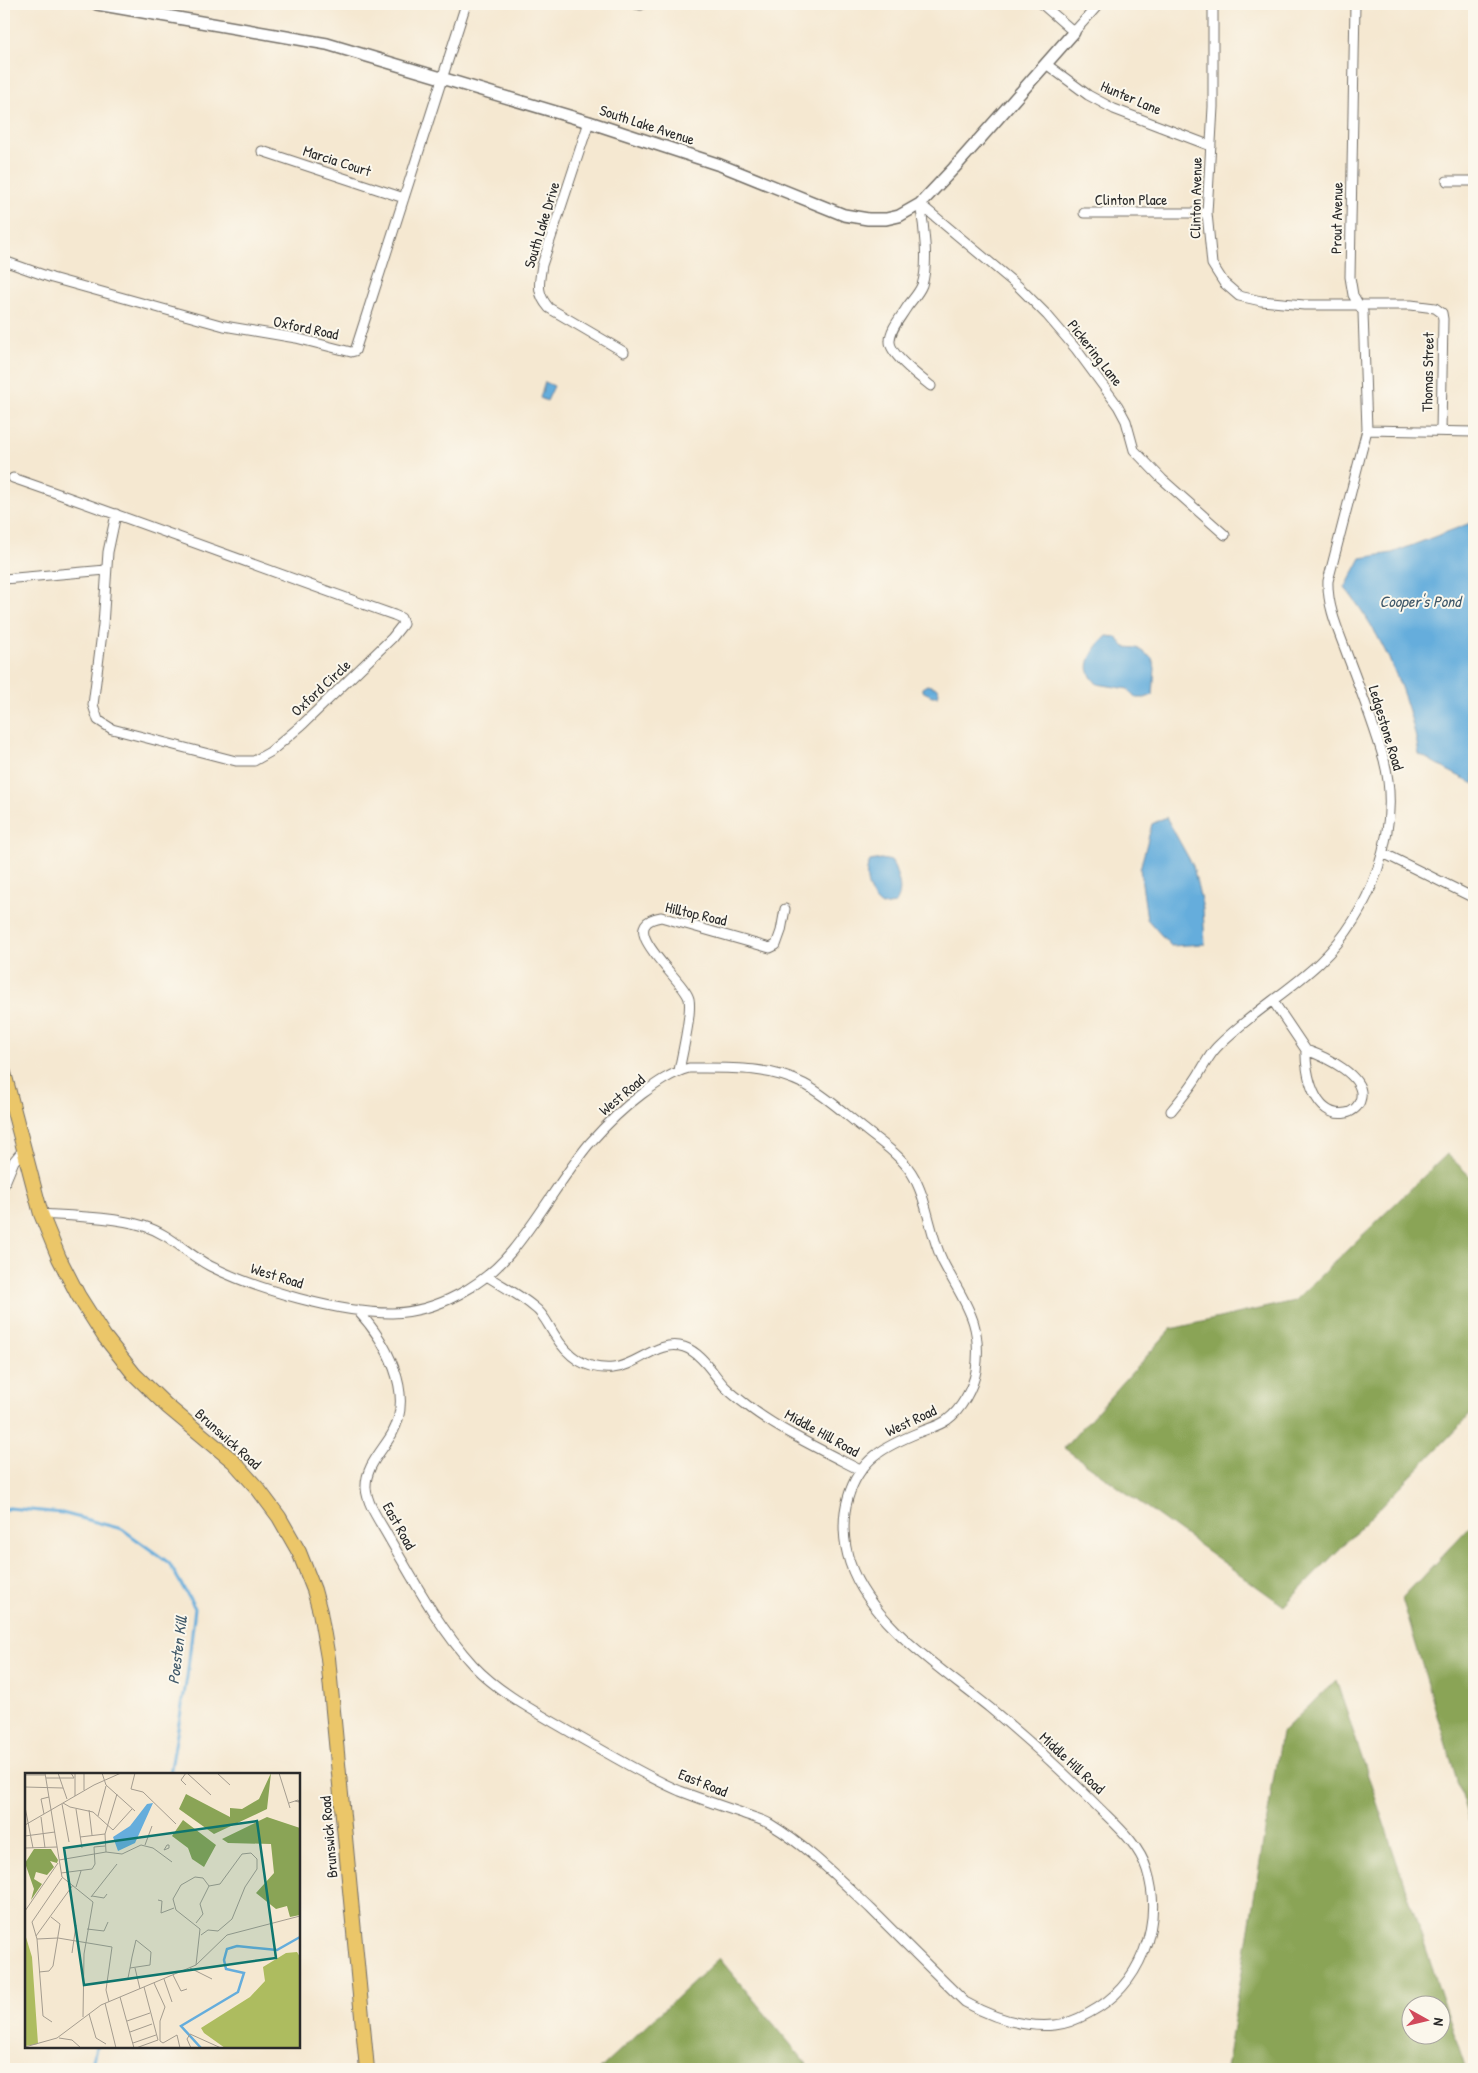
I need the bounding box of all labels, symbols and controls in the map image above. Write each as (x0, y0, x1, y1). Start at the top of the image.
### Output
street label: Hunter Lane (1097, 75, 1165, 120)
street label: South Lake Avenue (597, 99, 697, 150)
street label: Marcia Court (300, 140, 375, 182)
street label: Clinton Avenue (1184, 157, 1207, 239)
street label: South Lake Drive (518, 179, 565, 271)
street label: Prout Avenue (1325, 182, 1348, 254)
street label: Clinton Place (1095, 189, 1167, 210)
street label: Oxford Road (272, 310, 341, 345)
street label: Pickering Lane (1063, 315, 1128, 390)
street label: Thomas Street (1416, 331, 1439, 412)
water label: Cooper's Pond (1379, 590, 1463, 612)
street label: Oxford Circle (286, 654, 355, 721)
street label: Ledgestone Road (1364, 683, 1409, 773)
street label: Hilltop Road (663, 896, 729, 931)
street label: West Road (594, 1069, 649, 1120)
street label: West Road (248, 1258, 306, 1294)
street label: West Road (882, 1400, 940, 1442)
street label: Brunswick Road (191, 1403, 266, 1474)
street label: Middle Hill Road (781, 1403, 863, 1462)
street label: East Road (378, 1498, 421, 1553)
water label: Poesten Kill (162, 1614, 192, 1685)
street label: Middle Hill Road (1035, 1727, 1110, 1798)
street label: East Road (675, 1763, 731, 1802)
inset map (25, 1773, 300, 2048)
street label: Brunswick Road (314, 1795, 343, 1879)
north arrow (1400, 1996, 1450, 2046)
text: N (1429, 2017, 1449, 2027)

